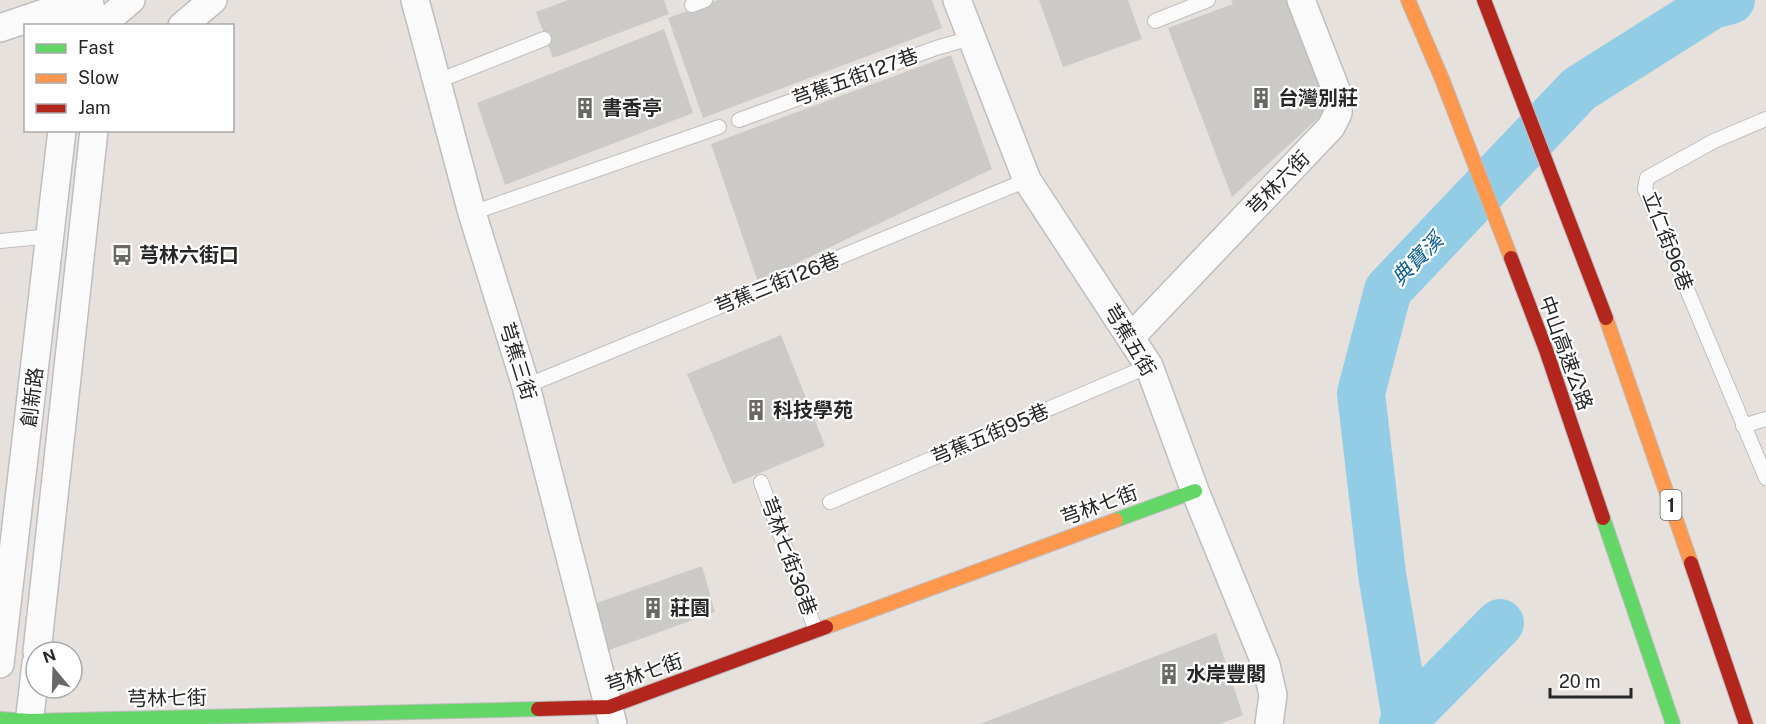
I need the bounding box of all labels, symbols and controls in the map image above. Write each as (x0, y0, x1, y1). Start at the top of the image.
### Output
legend (24, 24, 234, 132)
text: Fast (78, 37, 114, 58)
street label: 芎蕉五街127巷 (789, 43, 921, 111)
text: Slow (78, 67, 119, 88)
building icon: 台灣別莊 (1249, 86, 1273, 110)
place label: 台灣別莊 (1278, 86, 1358, 110)
building icon: 書香亭 (573, 96, 597, 120)
place label: 書香亭 (602, 96, 662, 120)
text: Jam (78, 97, 111, 118)
street label: 芎林六街 (1242, 146, 1314, 220)
street label: 立仁街96巷 (1638, 188, 1698, 294)
water label: 典寶溪 (1386, 225, 1450, 290)
bus stop icon: 芎林六街口 (110, 243, 134, 267)
place label: 芎林六街口 (139, 243, 239, 267)
street label: 芎蕉三街126巷 (711, 247, 843, 319)
street label: 中山高速公路 (1534, 293, 1598, 413)
street label: 芎蕉五街 (1099, 300, 1161, 380)
street label: 芎蕉三街 (495, 319, 541, 403)
street label: 創新路 (16, 366, 48, 428)
building icon: 科技學苑 (744, 398, 768, 422)
place label: 科技學苑 (773, 398, 853, 422)
street label: 芎蕉五街95巷 (928, 398, 1052, 470)
street label: 芎林七街 (1057, 480, 1141, 530)
road number: 1 (1660, 490, 1682, 520)
street label: 芎林七街36巷 (756, 493, 822, 619)
building icon: 莊園 (641, 596, 665, 620)
place label: 莊園 (670, 596, 710, 620)
north arrow (24, 640, 84, 700)
text: N (40, 645, 58, 667)
street label: 芎林七街 (602, 649, 686, 697)
scale bar (1550, 661, 1631, 699)
building icon: 水岸豐閣 (1157, 662, 1181, 686)
place label: 水岸豐閣 (1186, 662, 1266, 686)
text: 20 m (1559, 671, 1601, 692)
street label: 芎林七街 (127, 685, 207, 711)

